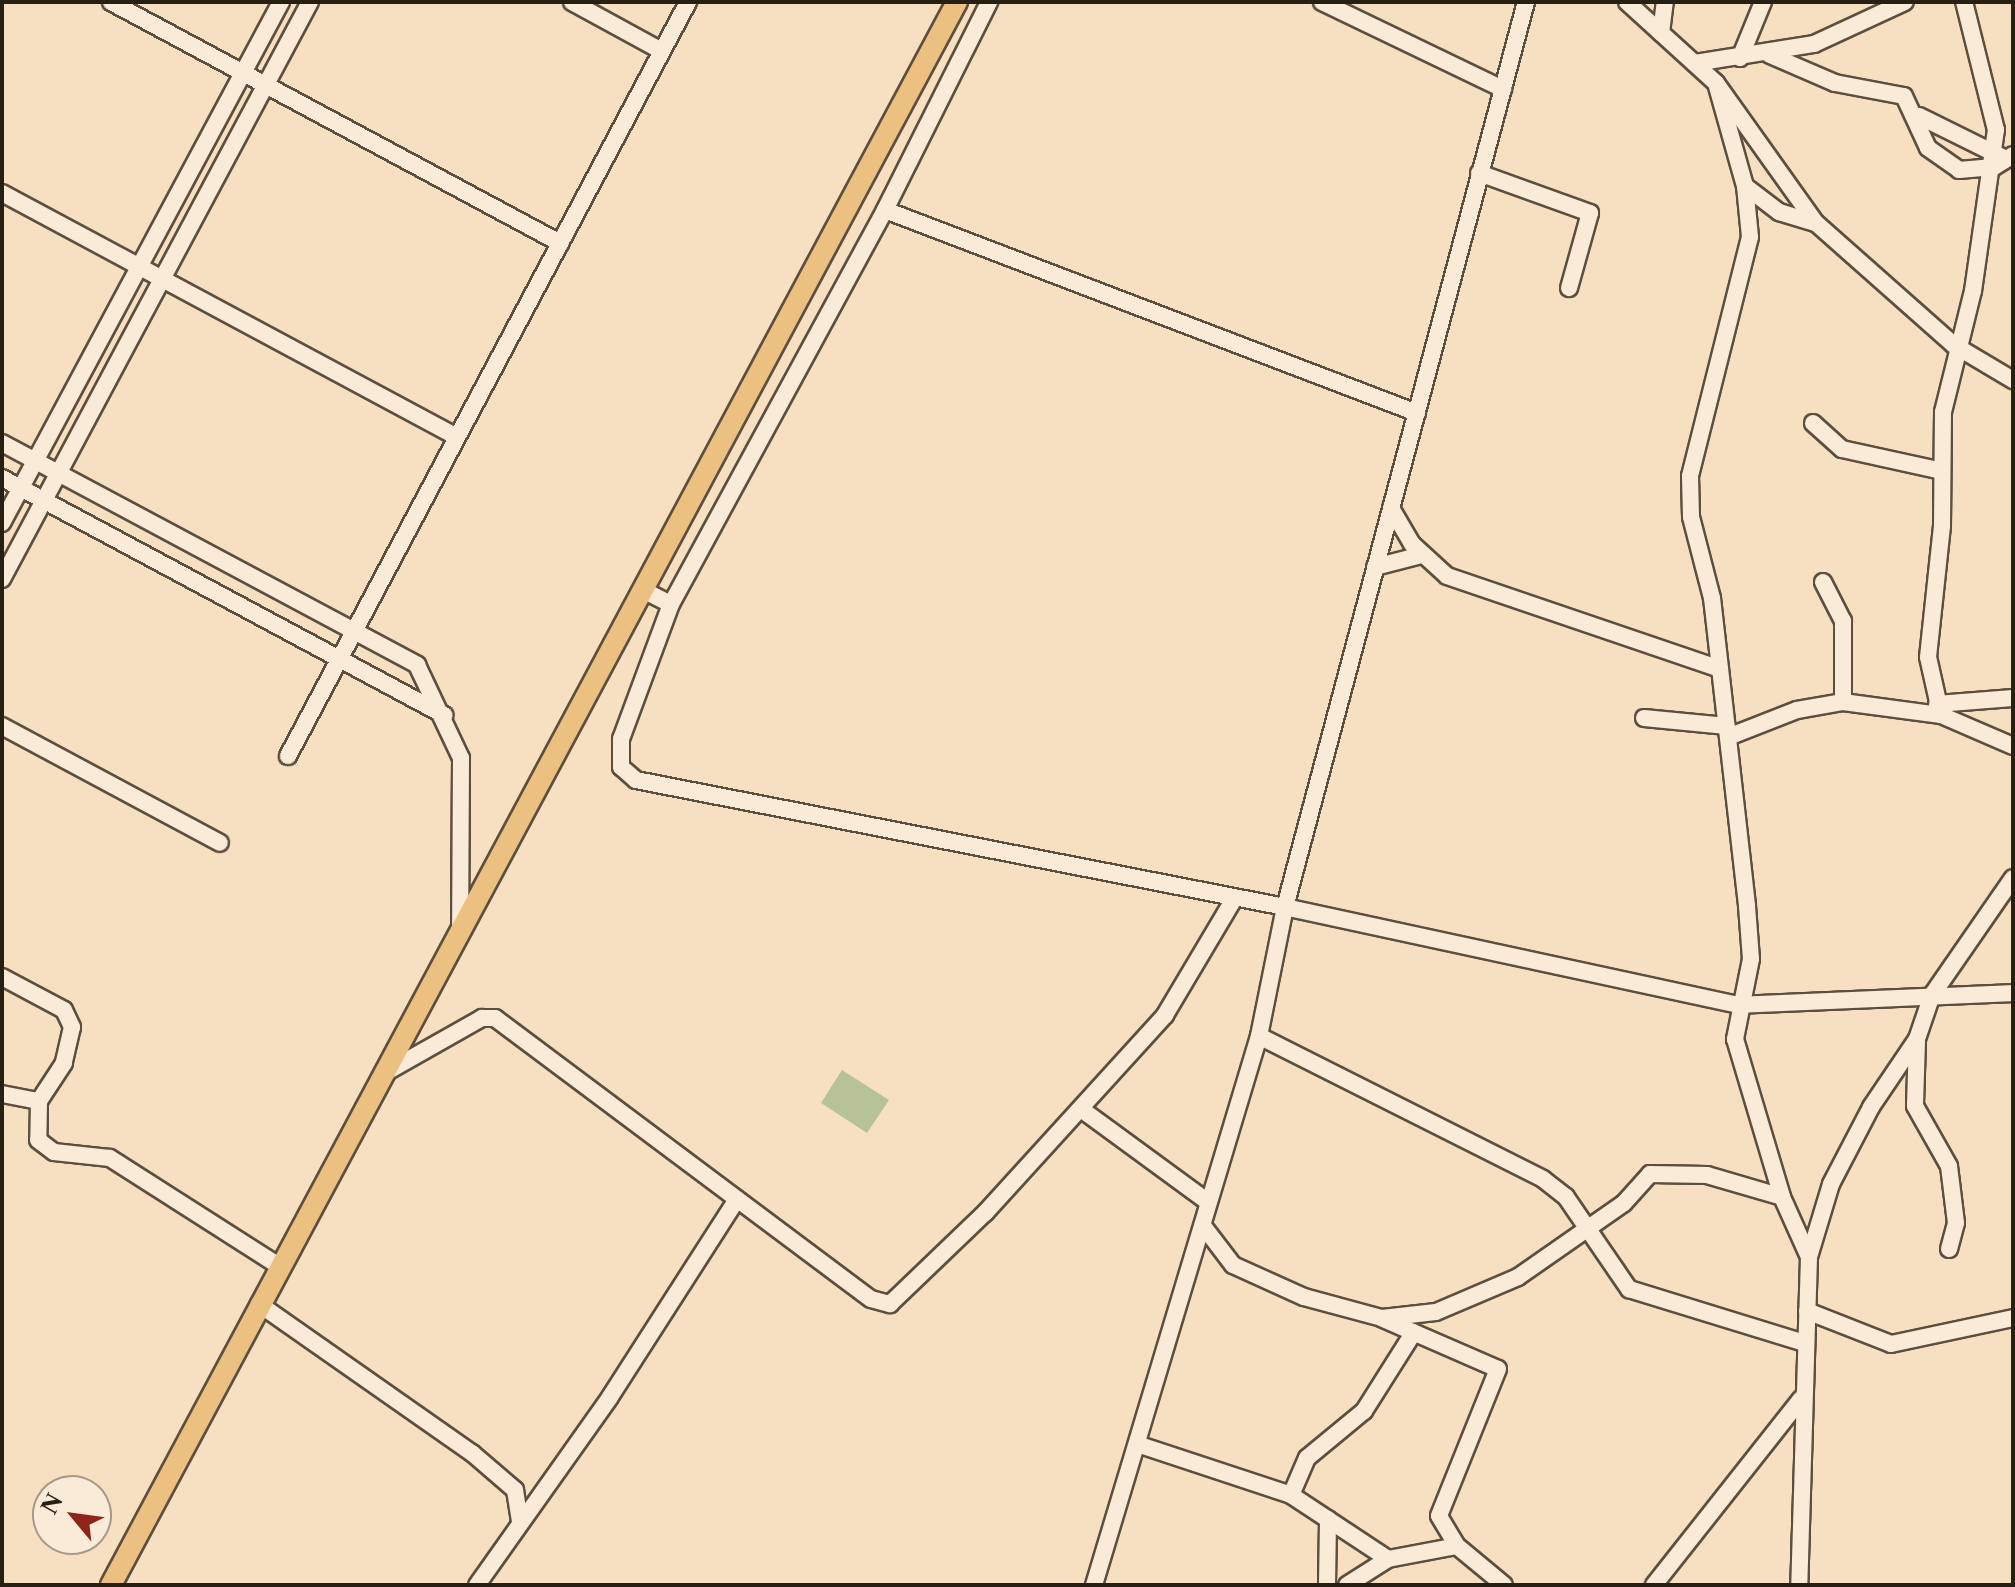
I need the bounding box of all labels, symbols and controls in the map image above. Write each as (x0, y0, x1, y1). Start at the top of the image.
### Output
north arrow (32, 1475, 112, 1555)
text: N (36, 1489, 69, 1519)

